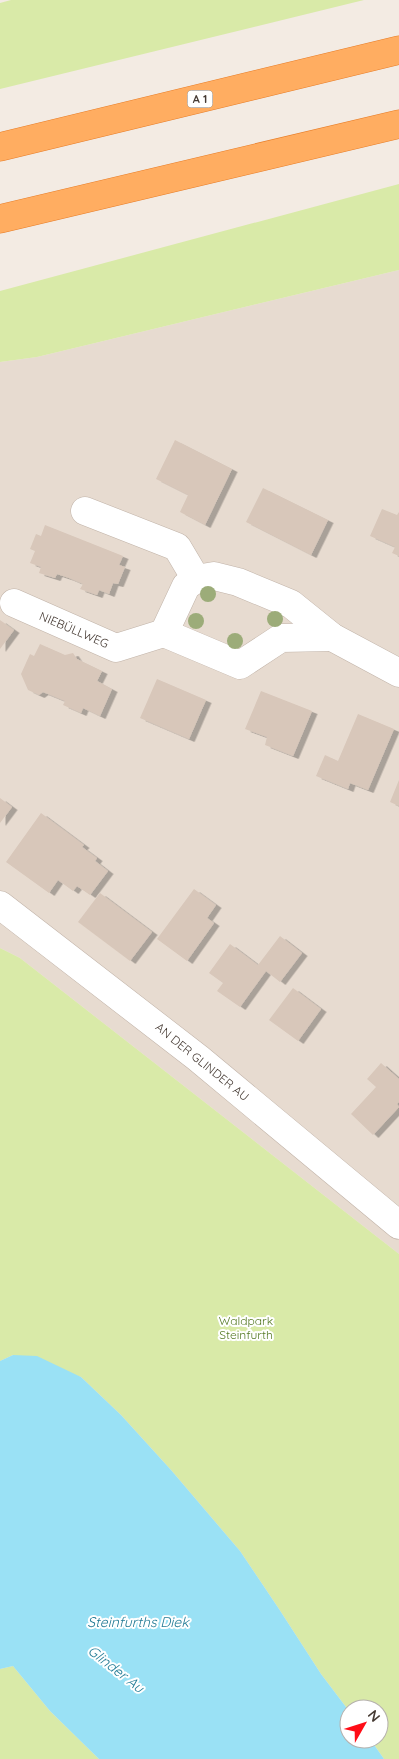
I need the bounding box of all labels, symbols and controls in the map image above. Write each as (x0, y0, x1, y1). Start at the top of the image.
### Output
road number: A 1 (188, 90, 212, 108)
street label: NIEBÜLLWEG (37, 608, 111, 651)
street label: AN DER GLINDER AU (153, 1019, 252, 1104)
park label: Waldpark Steinfurth (219, 1313, 273, 1342)
water label: Steinfurths Diek (87, 1613, 190, 1631)
water label: Glinder Au (84, 1641, 149, 1697)
north arrow (339, 1699, 389, 1749)
text: N (364, 1706, 384, 1725)

